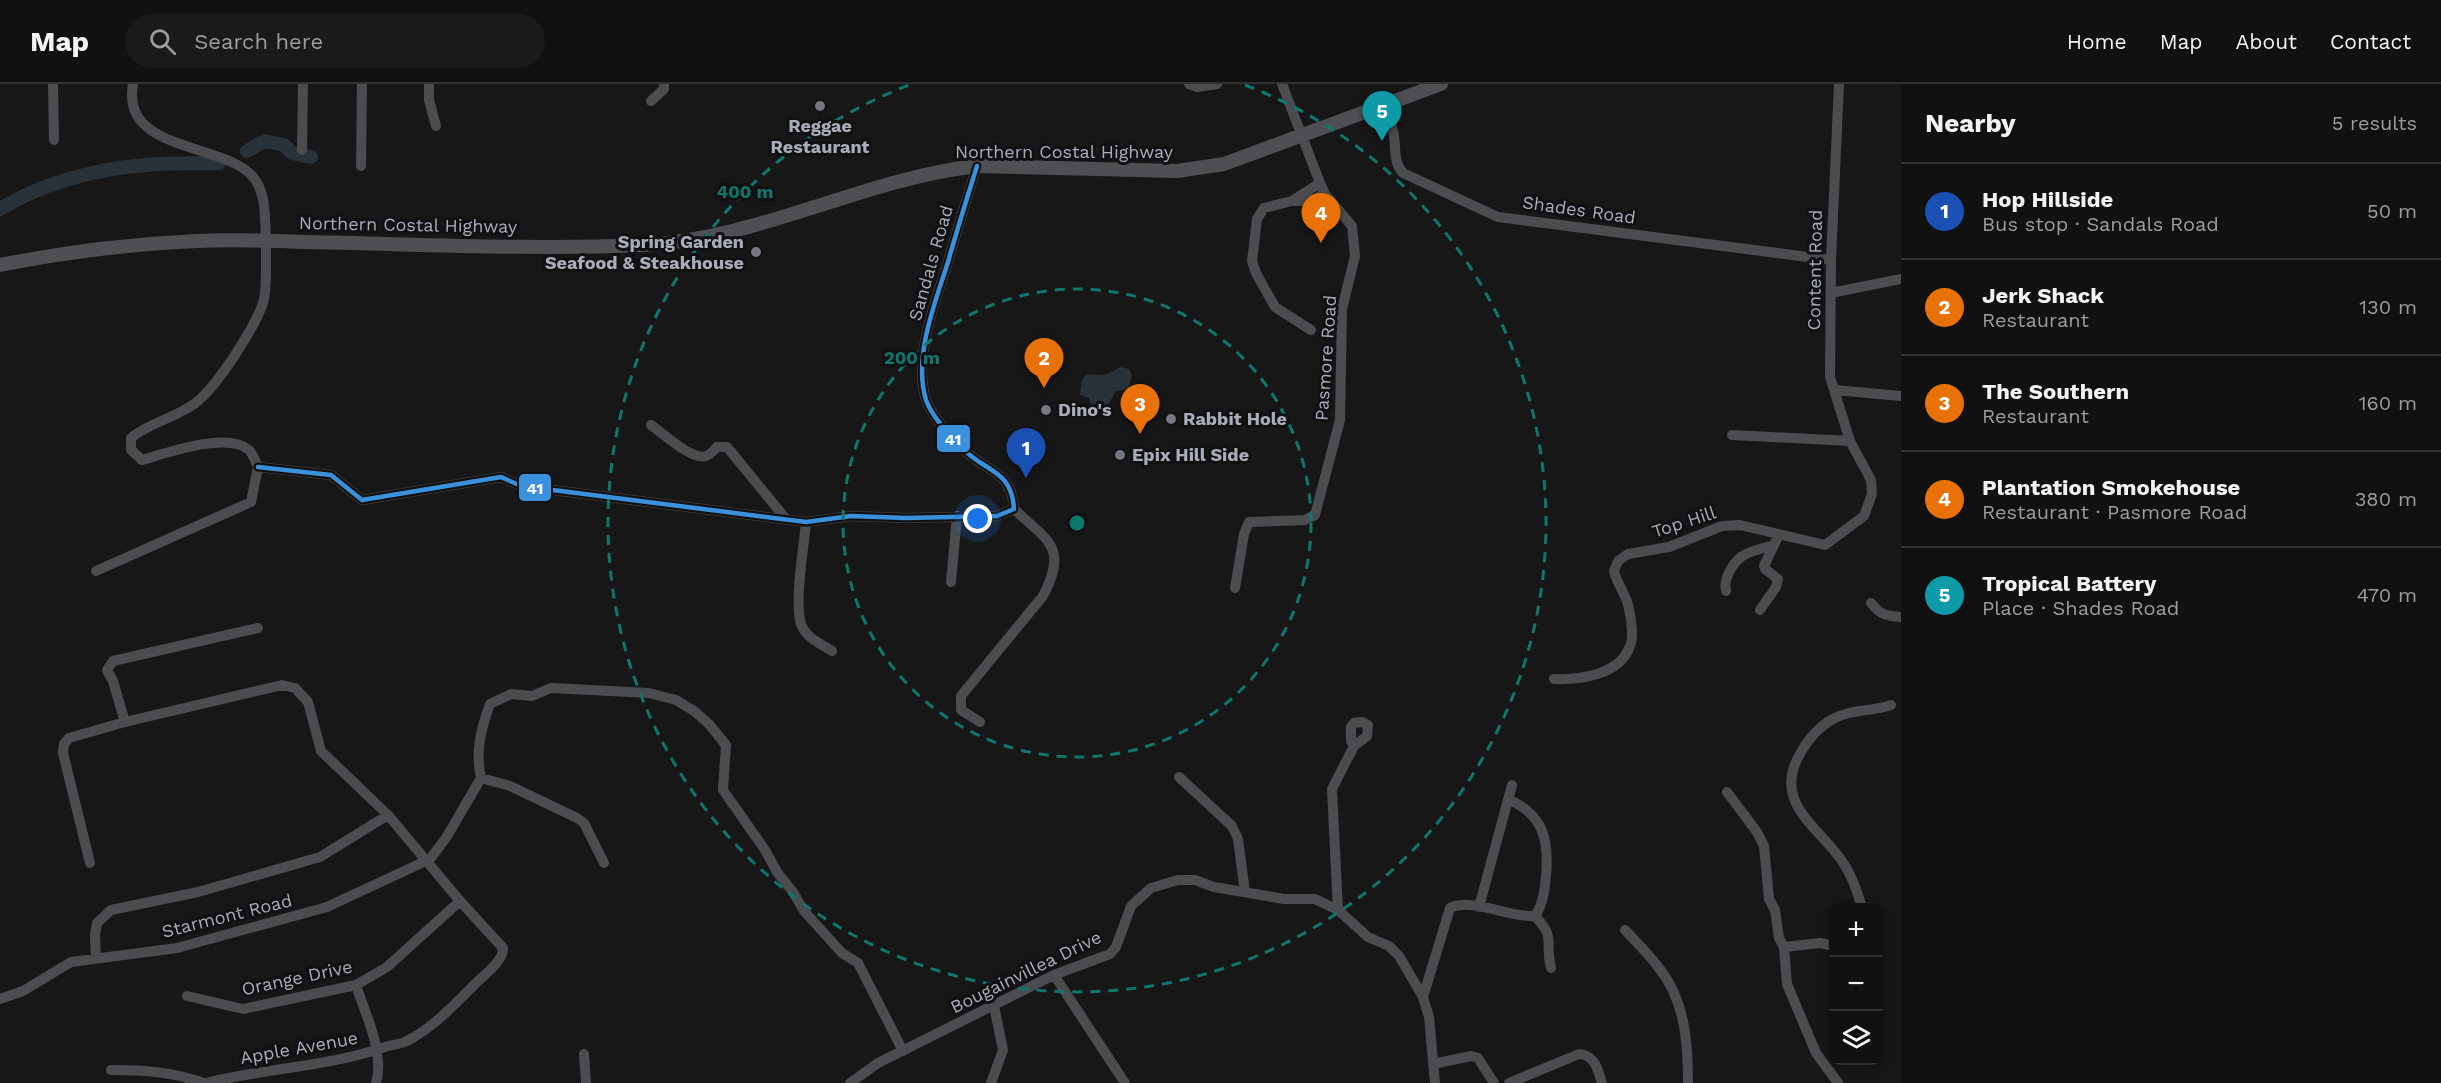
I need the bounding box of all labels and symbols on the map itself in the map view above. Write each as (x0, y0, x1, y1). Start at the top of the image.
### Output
pin: 5 (1362, 92, 1402, 141)
marker: Reggae Restaurant (813, 99, 827, 113)
place label: Reggae Restaurant (771, 115, 870, 157)
street label: Northern Costal Highway (955, 141, 1174, 162)
text: 400 m (717, 181, 773, 202)
street label: Shades Road (1521, 191, 1637, 228)
pin: 4 (1302, 194, 1340, 243)
street label: Sandals Road (904, 203, 957, 323)
street label: Content Road (1803, 209, 1826, 331)
street label: Northern Costal Highway (299, 212, 518, 237)
place label: Spring Garden Seafood & Steakhouse (545, 231, 744, 273)
marker: Spring Garden Seafood & Steakhouse (749, 245, 763, 259)
street label: Pasmore Road (1311, 294, 1340, 422)
pin: 2 (1024, 338, 1064, 388)
text: 200 m (884, 347, 940, 368)
pin: 3 (1120, 384, 1160, 434)
place label: Dino's (1058, 399, 1112, 420)
marker: Dino's (1039, 403, 1053, 417)
place label: Rabbit Hole (1183, 408, 1287, 429)
marker: Rabbit Hole (1164, 412, 1178, 426)
line badge: 41 (936, 424, 971, 453)
pin: 1 (1006, 428, 1046, 478)
text: 41 (945, 430, 961, 449)
place label: Epix Hill Side (1132, 444, 1249, 465)
marker: Epix Hill Side (1113, 448, 1127, 462)
line badge: 41 (518, 473, 552, 502)
text: 41 (527, 479, 543, 498)
street label: Top Hill (1649, 501, 1719, 542)
your location (963, 504, 992, 533)
centre of rings (1067, 513, 1087, 533)
street label: Starmont Road (160, 889, 294, 942)
street label: Bougainvillea Drive (947, 926, 1105, 1017)
street label: Orange Drive (240, 956, 354, 999)
street label: Apple Avenue (238, 1027, 360, 1068)

